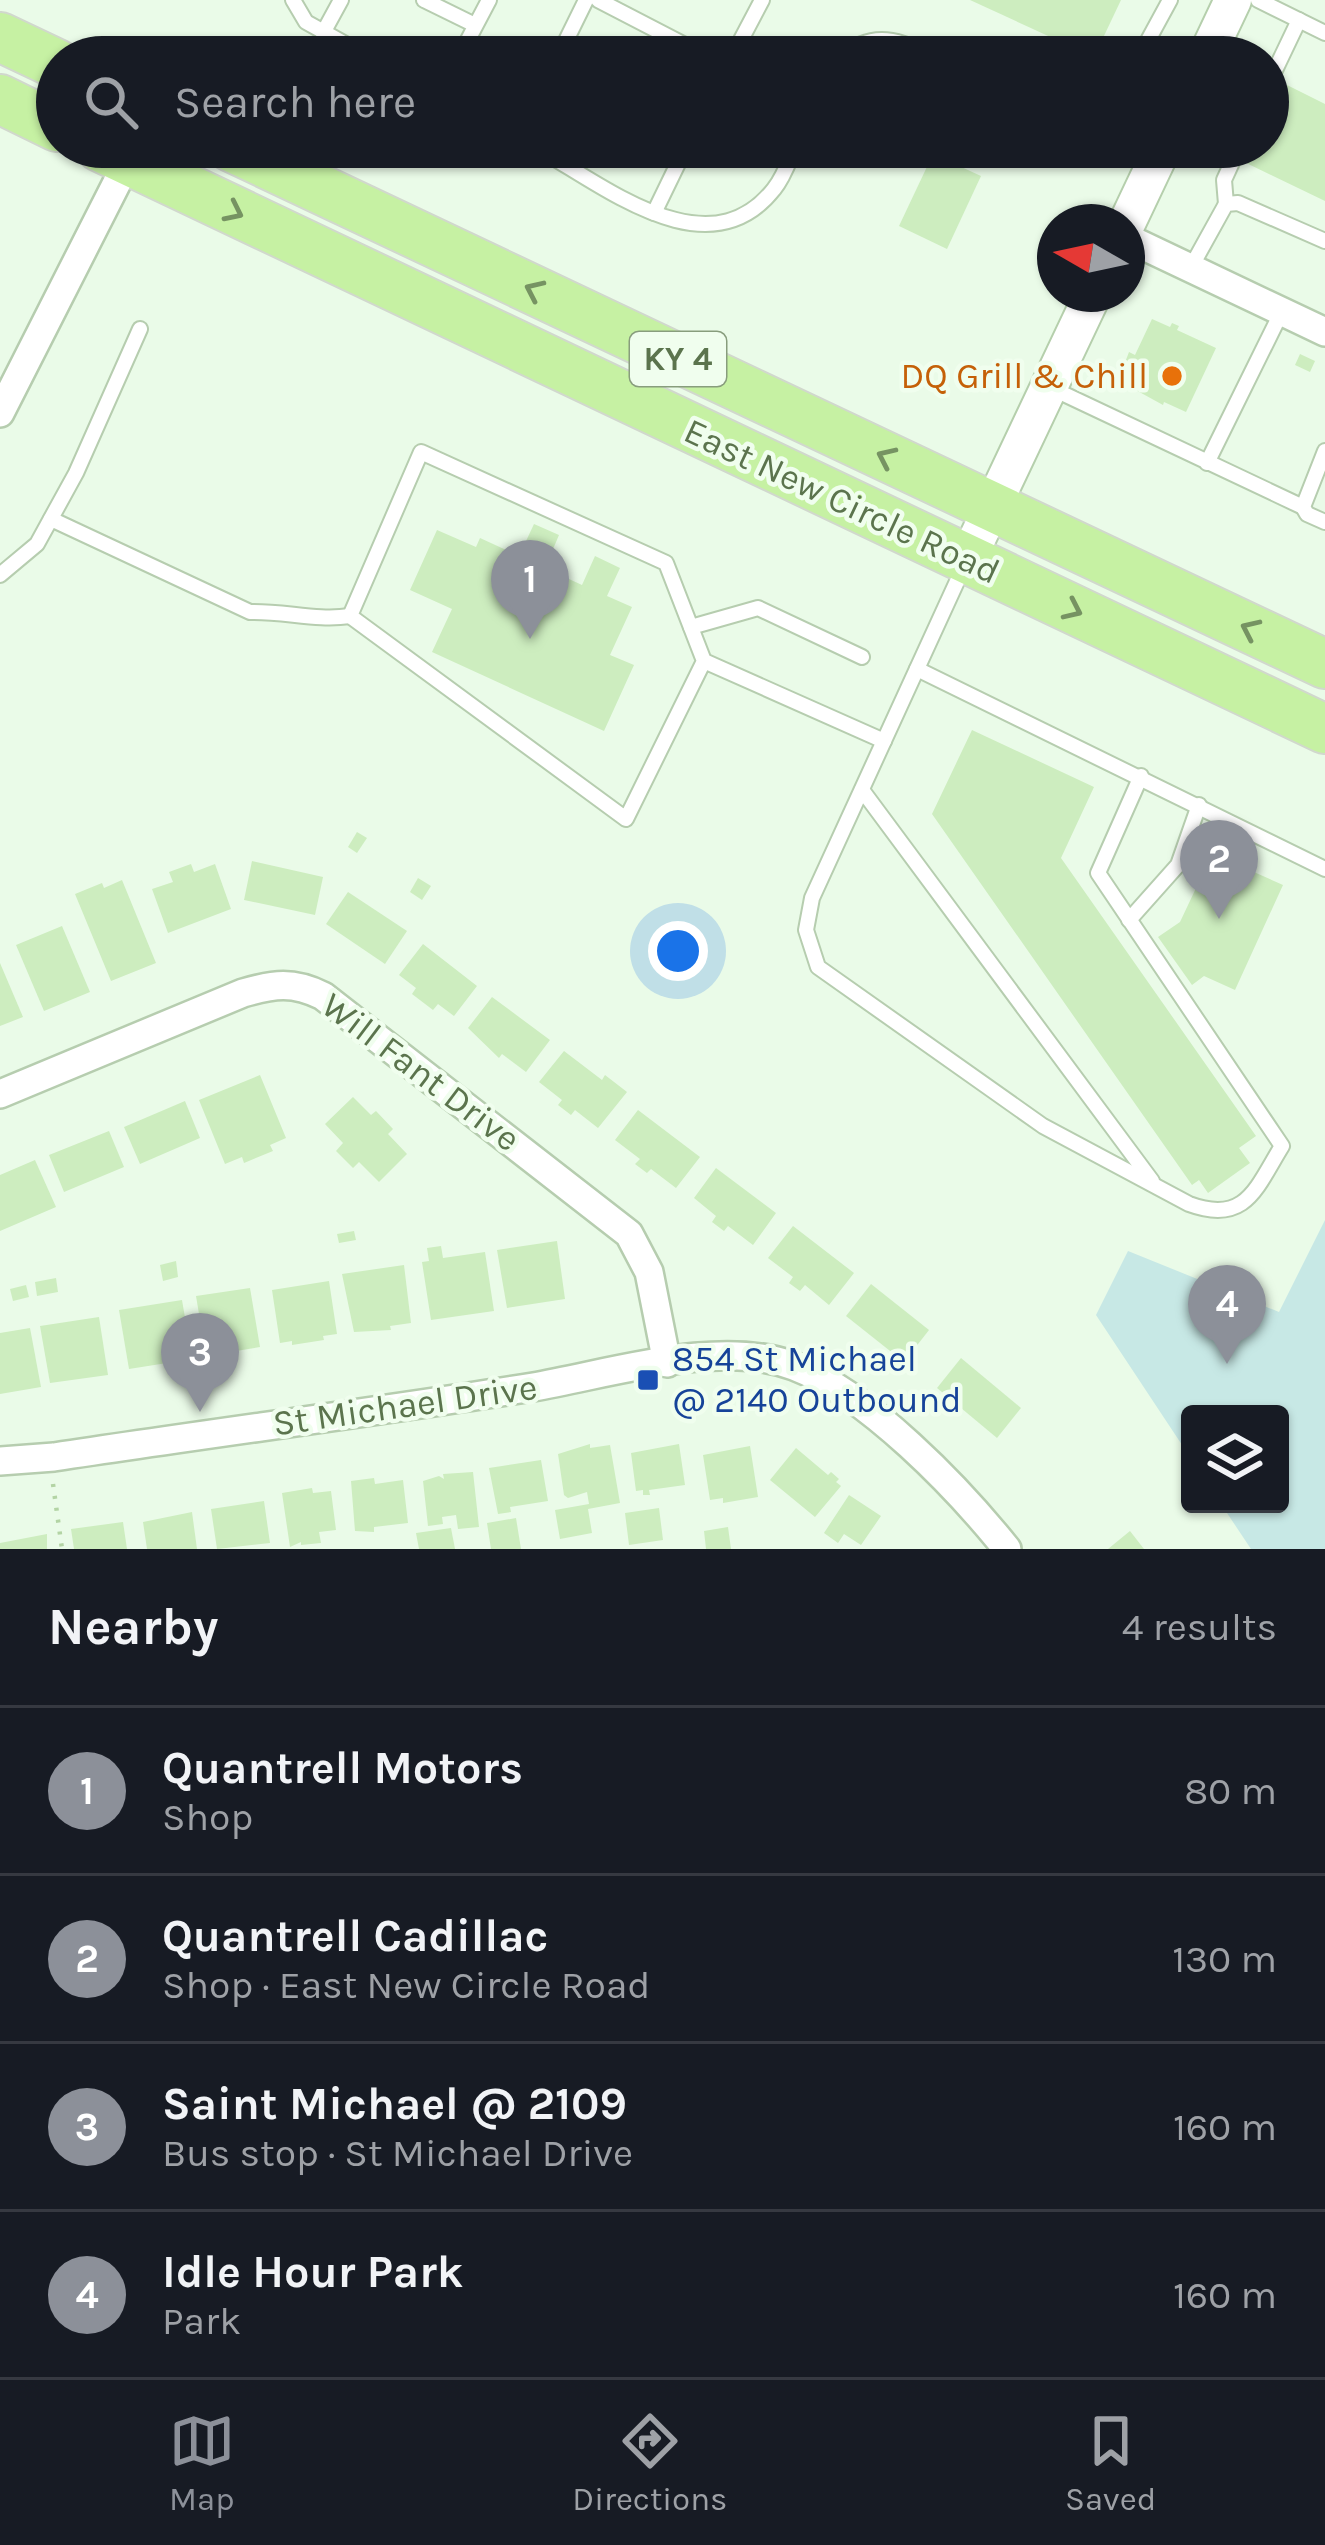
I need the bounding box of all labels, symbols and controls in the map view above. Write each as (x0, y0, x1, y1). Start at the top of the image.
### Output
search box (36, 36, 1289, 168)
icon: search (78, 69, 144, 135)
text: Search here (174, 76, 416, 128)
one-way arrow (222, 198, 244, 221)
north arrow (1037, 204, 1145, 312)
one-way arrow (525, 281, 546, 304)
road number: KY 4 (630, 332, 726, 386)
place label: DQ Grill & Chill (900, 355, 1148, 397)
marker: DQ Grill & Chill (1159, 363, 1185, 389)
street label: East New Circle Road (678, 409, 1006, 593)
one-way arrow (877, 448, 898, 471)
pin: 1 (491, 540, 569, 639)
one-way arrow (1061, 596, 1082, 619)
one-way arrow (1241, 620, 1262, 643)
pin: 2 (1180, 820, 1258, 919)
your location (648, 921, 708, 981)
street label: Will Fant Drive (314, 984, 528, 1160)
pin: 4 (1188, 1265, 1266, 1364)
pin: 3 (161, 1313, 239, 1412)
place label: 854 St Michael @ 2140 Outbound (672, 1338, 962, 1421)
street label: St Michael Drive (270, 1366, 540, 1444)
marker: 854 St Michael @ 2140 Outbound (635, 1367, 661, 1393)
map controls (1181, 1405, 1289, 1513)
button: layers (1181, 1405, 1289, 1513)
text: Nearby (48, 1597, 218, 1657)
text: 4 results (1122, 1604, 1277, 1650)
text: Quantrell Motors (162, 1742, 523, 1794)
text: 1 (80, 1768, 94, 1814)
text: 80 m (1184, 1768, 1277, 1814)
text: Shop (162, 1794, 253, 1840)
text: Quantrell Cadillac (162, 1910, 548, 1962)
text: 2 (75, 1936, 99, 1982)
text: 130 m (1172, 1936, 1277, 1982)
text: Shop · East New Circle Road (162, 1962, 650, 2008)
text: Saint Michael @ 2109 (162, 2078, 627, 2130)
text: 3 (75, 2104, 99, 2150)
text: 160 m (1173, 2104, 1277, 2150)
text: Bus stop · St Michael Drive (162, 2130, 633, 2176)
text: Idle Hour Park (162, 2246, 463, 2298)
text: 4 (75, 2272, 99, 2318)
text: 160 m (1173, 2272, 1277, 2318)
text: Park (162, 2298, 241, 2344)
tab: Map (169, 2408, 235, 2518)
tab: Directions (572, 2408, 727, 2518)
tab: Saved (1065, 2408, 1156, 2518)

